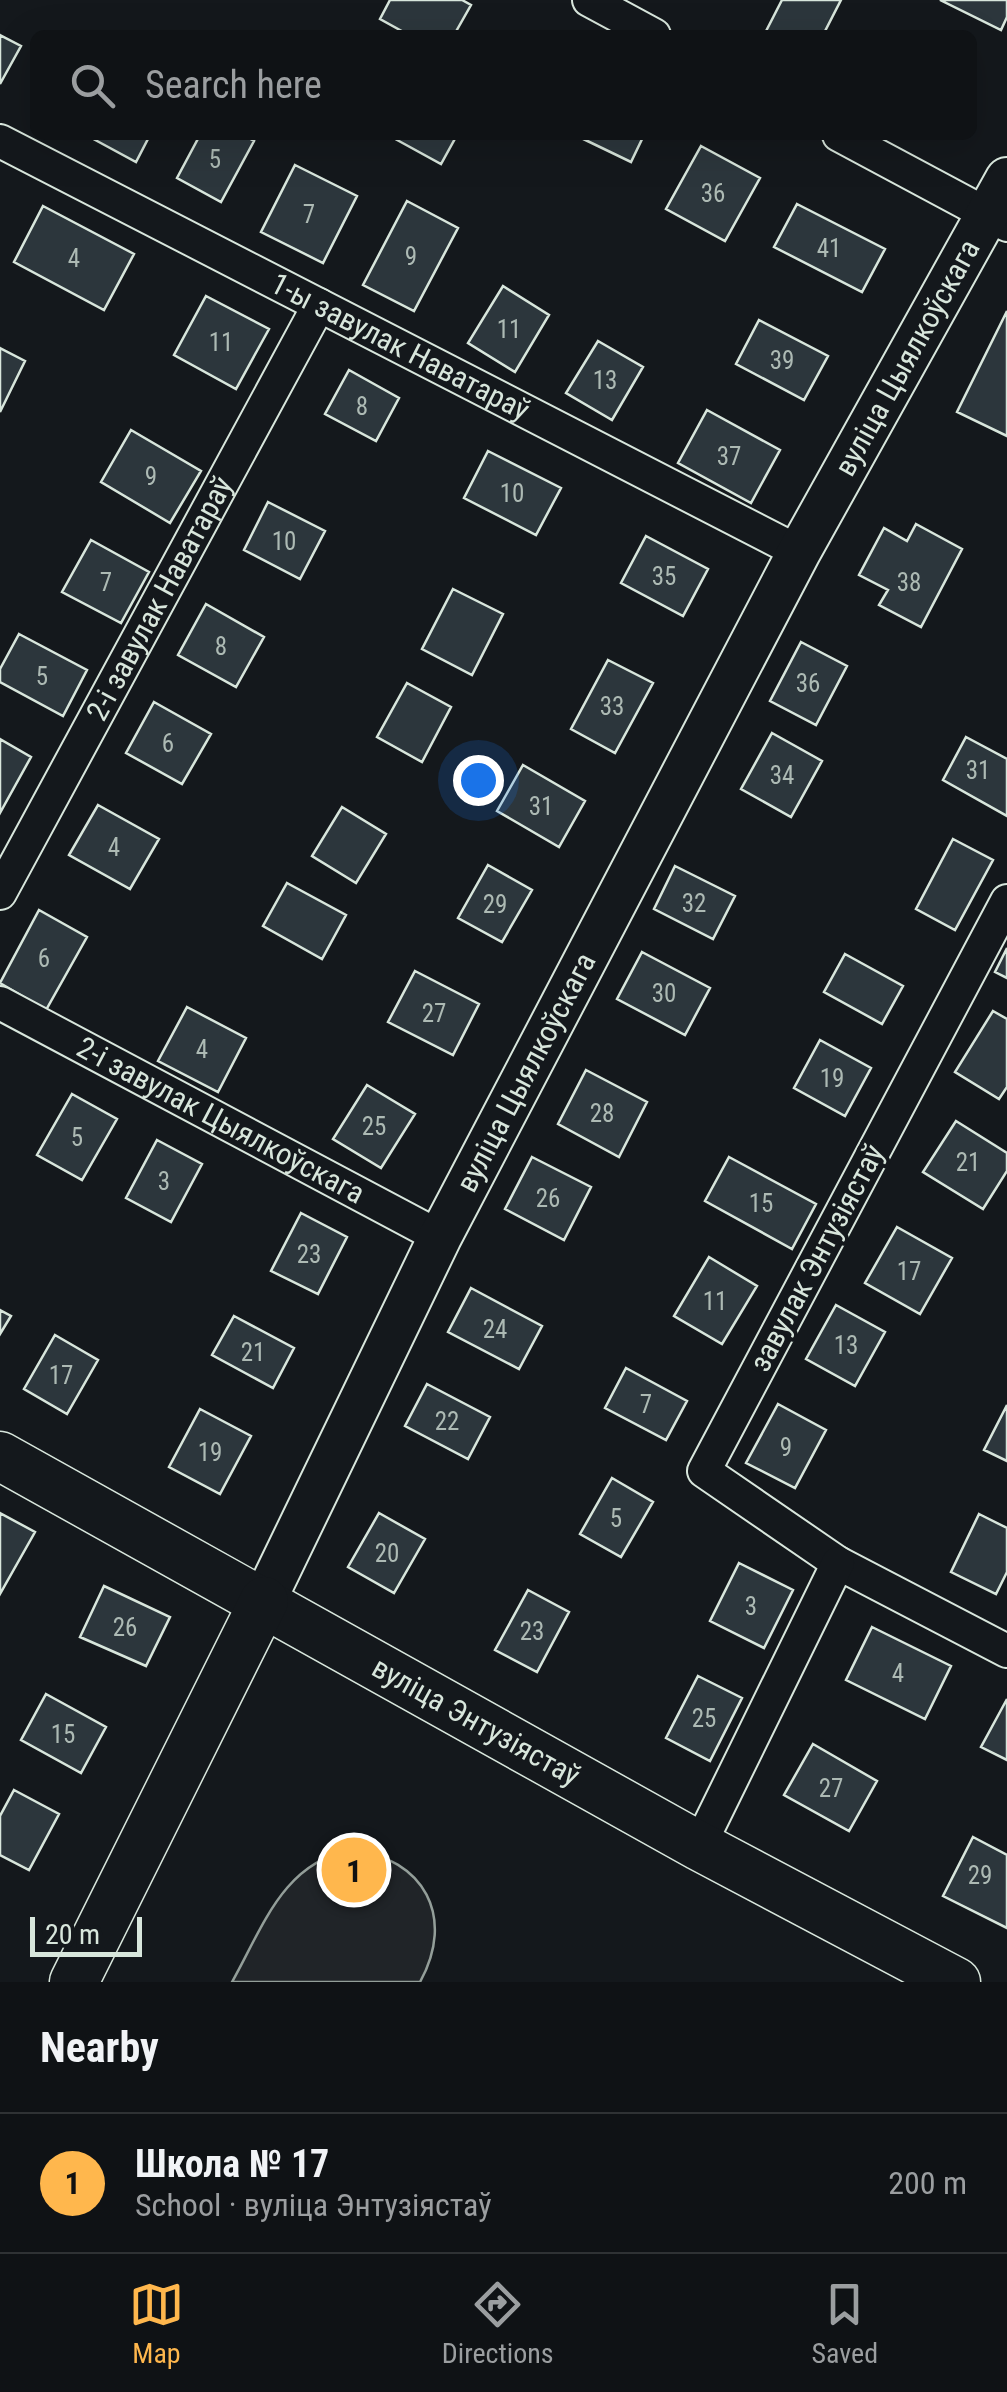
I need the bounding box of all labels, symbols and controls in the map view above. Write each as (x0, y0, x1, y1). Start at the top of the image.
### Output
search box (30, 30, 977, 140)
icon: search (65, 58, 120, 113)
text: Search here (145, 63, 322, 107)
house number: 5 (209, 145, 221, 174)
house number: 36 (701, 179, 725, 208)
house number: 7 (303, 200, 315, 229)
street label: вуліца Цыялкоўскага (827, 233, 987, 482)
house number: 41 (817, 234, 841, 263)
house number: 9 (405, 242, 417, 271)
house number: 4 (68, 244, 80, 273)
street label: 1-ы завулак Наватараў (265, 265, 535, 427)
house number: 11 (497, 315, 521, 344)
house number: 11 (209, 328, 233, 357)
house number: 39 (770, 346, 794, 375)
house number: 13 (593, 366, 617, 395)
house number: 8 (356, 392, 368, 421)
house number: 37 (717, 442, 741, 471)
house number: 9 (145, 462, 157, 491)
street label: 2-і завулак Наватараў (79, 470, 240, 726)
house number: 10 (500, 479, 524, 508)
house number: 10 (272, 527, 296, 556)
house number: 35 (652, 562, 676, 591)
house number: 7 (100, 568, 112, 597)
house number: 38 (897, 568, 921, 597)
house number: 8 (215, 632, 227, 661)
house number: 5 (36, 662, 48, 691)
house number: 36 (796, 669, 820, 698)
house number: 33 (600, 692, 624, 721)
house number: 6 (162, 729, 174, 758)
your location (453, 755, 504, 806)
house number: 31 (966, 756, 990, 785)
house number: 34 (770, 761, 794, 790)
house number: 31 (529, 792, 553, 821)
house number: 4 (108, 833, 120, 862)
house number: 32 (682, 889, 706, 918)
house number: 29 (483, 890, 507, 919)
house number: 6 (38, 944, 50, 973)
street label: вуліца Цыялкоўскага (449, 947, 603, 1198)
house number: 30 (652, 979, 676, 1008)
house number: 27 (422, 999, 446, 1028)
street label: 2-і завулак Цыялкоўскага (71, 1029, 371, 1211)
house number: 4 (196, 1035, 208, 1064)
house number: 19 (820, 1064, 844, 1093)
house number: 28 (590, 1099, 614, 1128)
house number: 25 (362, 1112, 386, 1141)
house number: 5 (71, 1123, 83, 1152)
street label: завулак Энтузіястаў (742, 1138, 891, 1377)
house number: 21 (956, 1148, 980, 1177)
house number: 3 (158, 1167, 170, 1196)
house number: 26 (536, 1184, 560, 1213)
house number: 15 (749, 1189, 773, 1218)
house number: 23 (297, 1240, 321, 1269)
house number: 17 (897, 1257, 921, 1286)
house number: 11 (703, 1287, 727, 1316)
house number: 24 (483, 1315, 507, 1344)
house number: 13 (834, 1331, 858, 1360)
house number: 21 (241, 1338, 265, 1367)
house number: 17 (49, 1361, 73, 1390)
house number: 7 (640, 1390, 652, 1419)
house number: 22 (435, 1407, 459, 1436)
house number: 9 (780, 1433, 792, 1462)
house number: 19 (198, 1438, 222, 1467)
house number: 5 (610, 1504, 622, 1533)
house number: 20 (375, 1539, 399, 1568)
house number: 3 (745, 1592, 757, 1621)
house number: 26 (113, 1613, 137, 1642)
house number: 23 (520, 1617, 544, 1646)
street label: вуліца Энтузіястаў (366, 1649, 586, 1793)
house number: 4 (892, 1659, 904, 1688)
house number: 25 (692, 1704, 716, 1733)
house number: 15 (51, 1720, 75, 1749)
house number: 27 (819, 1774, 843, 1803)
pin: 1 (322, 1832, 386, 1908)
house number: 29 (968, 1861, 992, 1890)
scale bar (30, 1912, 142, 1956)
text: 20 m (45, 1918, 100, 1951)
text: Nearby (40, 2023, 159, 2072)
text: Школа № 17 (135, 2142, 329, 2186)
text: 1 (64, 2164, 81, 2202)
text: 200 m (888, 2164, 967, 2202)
text: School · вуліца Энтузіястаў (135, 2186, 491, 2224)
tab: Map (129, 2277, 184, 2370)
tab: Directions (442, 2277, 554, 2370)
tab: Saved (811, 2277, 878, 2370)

